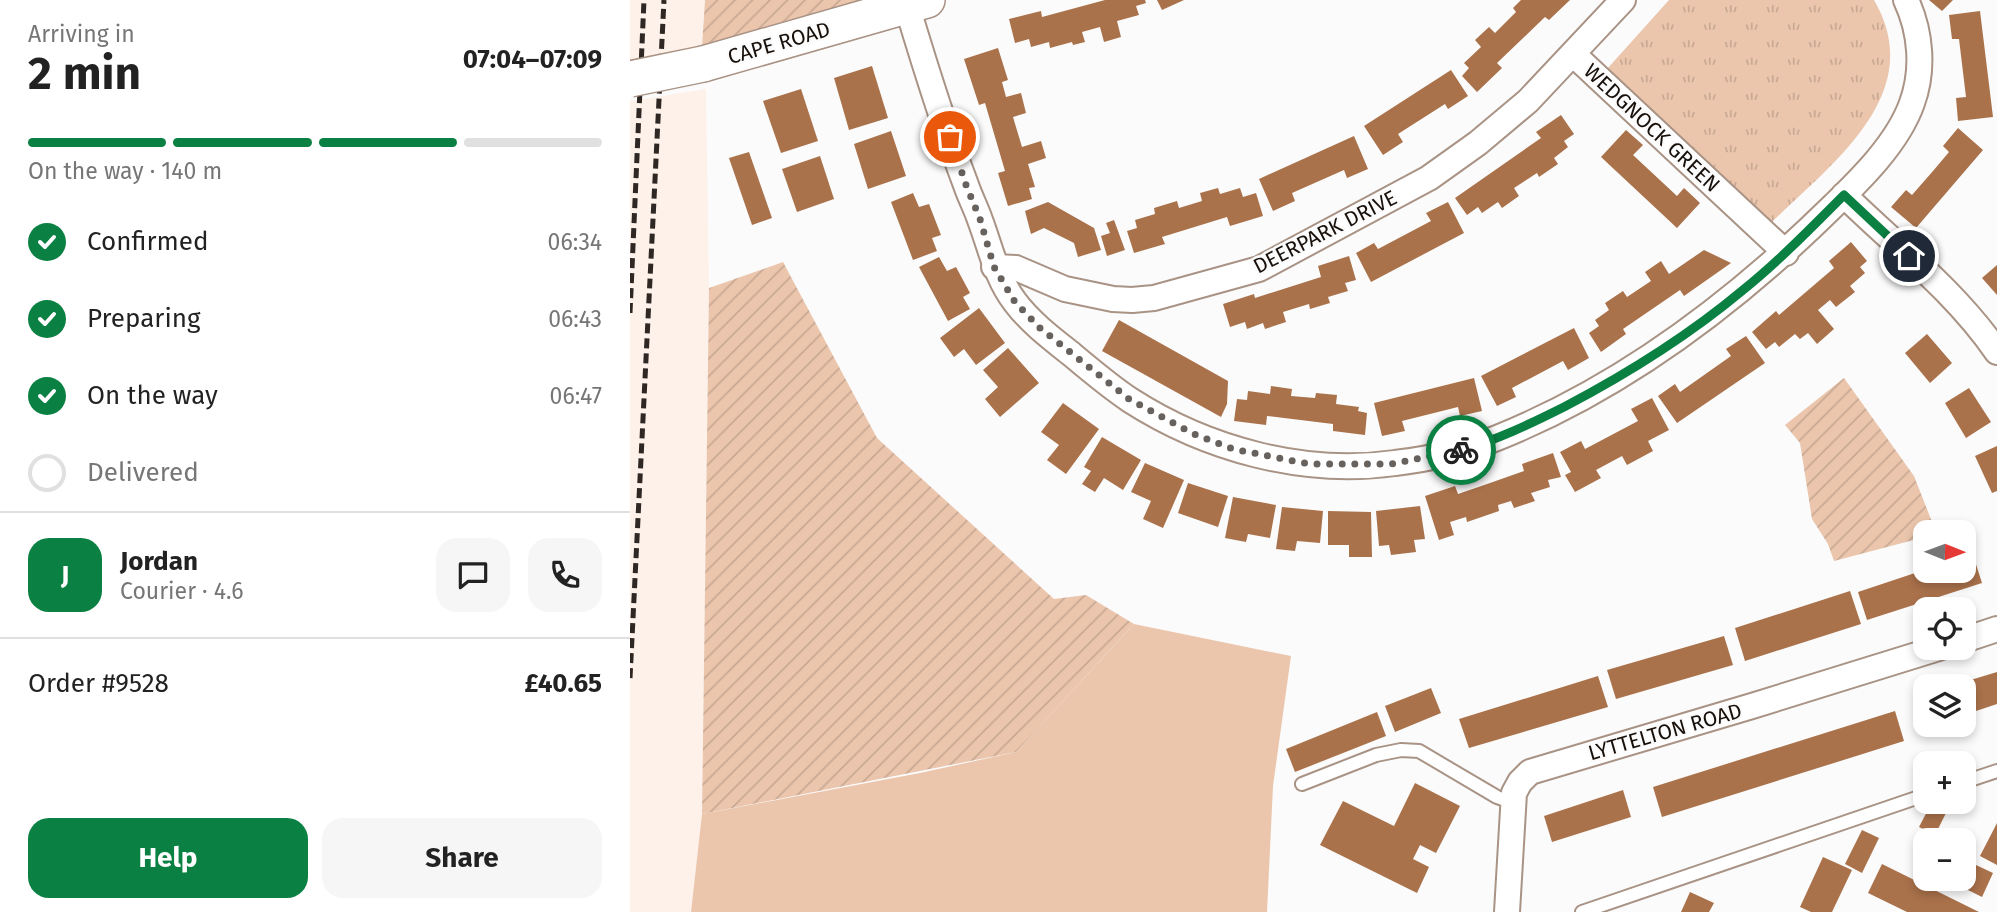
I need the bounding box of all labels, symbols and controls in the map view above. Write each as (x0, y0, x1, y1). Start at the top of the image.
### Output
street label: CAPE ROAD (725, 16, 833, 70)
text: Arriving in (28, 20, 135, 48)
text: 07:04–07:09 (463, 44, 602, 75)
text: 2 min (28, 46, 141, 101)
street label: WEDGNOCK GREEN (1579, 58, 1725, 198)
pin (920, 107, 980, 167)
icon: bag (931, 118, 969, 156)
text: On the way · 140 m (28, 157, 222, 185)
street label: DEERPARK DRIVE (1249, 185, 1401, 279)
icon: check (28, 223, 66, 261)
text: Confirmed (87, 226, 208, 257)
pin (1879, 226, 1939, 286)
text: 06:34 (548, 228, 602, 256)
icon: home (1890, 237, 1928, 275)
icon: check (28, 300, 66, 338)
text: Preparing (87, 303, 200, 334)
text: 06:43 (548, 305, 602, 333)
icon: check (28, 377, 66, 415)
text: On the way (87, 380, 218, 411)
text: 06:47 (550, 382, 602, 410)
courier (1426, 415, 1496, 485)
icon: bike (1442, 431, 1480, 469)
text: Delivered (87, 457, 199, 488)
north arrow (1913, 520, 1976, 583)
map controls (1913, 520, 1976, 891)
button: chat (436, 538, 510, 612)
button: phone (528, 538, 602, 612)
text: Jordan (120, 546, 198, 577)
text: J (61, 560, 69, 591)
text: Courier · 4.6 (120, 577, 244, 605)
button: locate (1913, 597, 1976, 660)
text: Order #9528 (28, 668, 169, 699)
text: £40.65 (524, 668, 602, 699)
button: layers (1913, 674, 1976, 737)
street label: LYTTELTON ROAD (1585, 698, 1745, 766)
button: + (1913, 751, 1976, 814)
button: Help (28, 818, 308, 898)
button: Share (322, 818, 602, 898)
button: − (1913, 828, 1976, 891)

